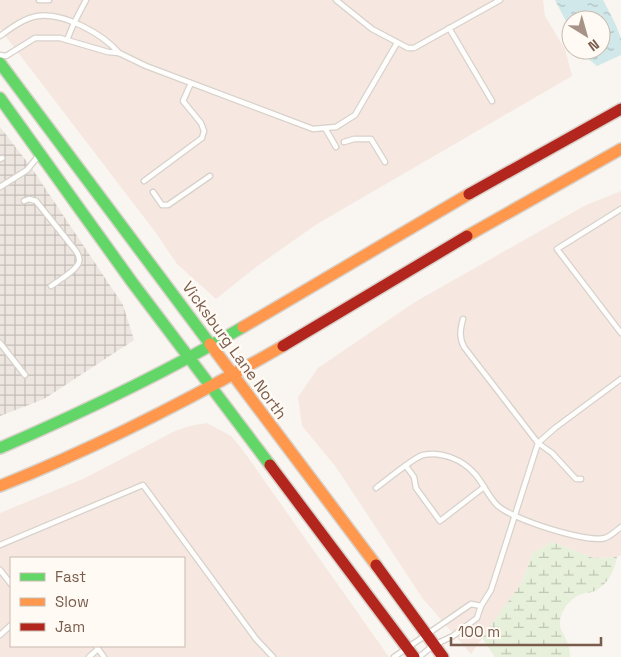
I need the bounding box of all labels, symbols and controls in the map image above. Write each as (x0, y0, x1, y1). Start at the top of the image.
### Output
north arrow (561, 10, 611, 60)
text: N (585, 35, 603, 55)
street label: Vicksburg Lane North (177, 277, 292, 423)
legend (10, 557, 185, 647)
text: Fast (55, 567, 86, 586)
text: Slow (55, 592, 89, 611)
scale bar (451, 614, 601, 646)
text: Jam (55, 617, 85, 636)
text: 100 m (458, 622, 500, 641)

